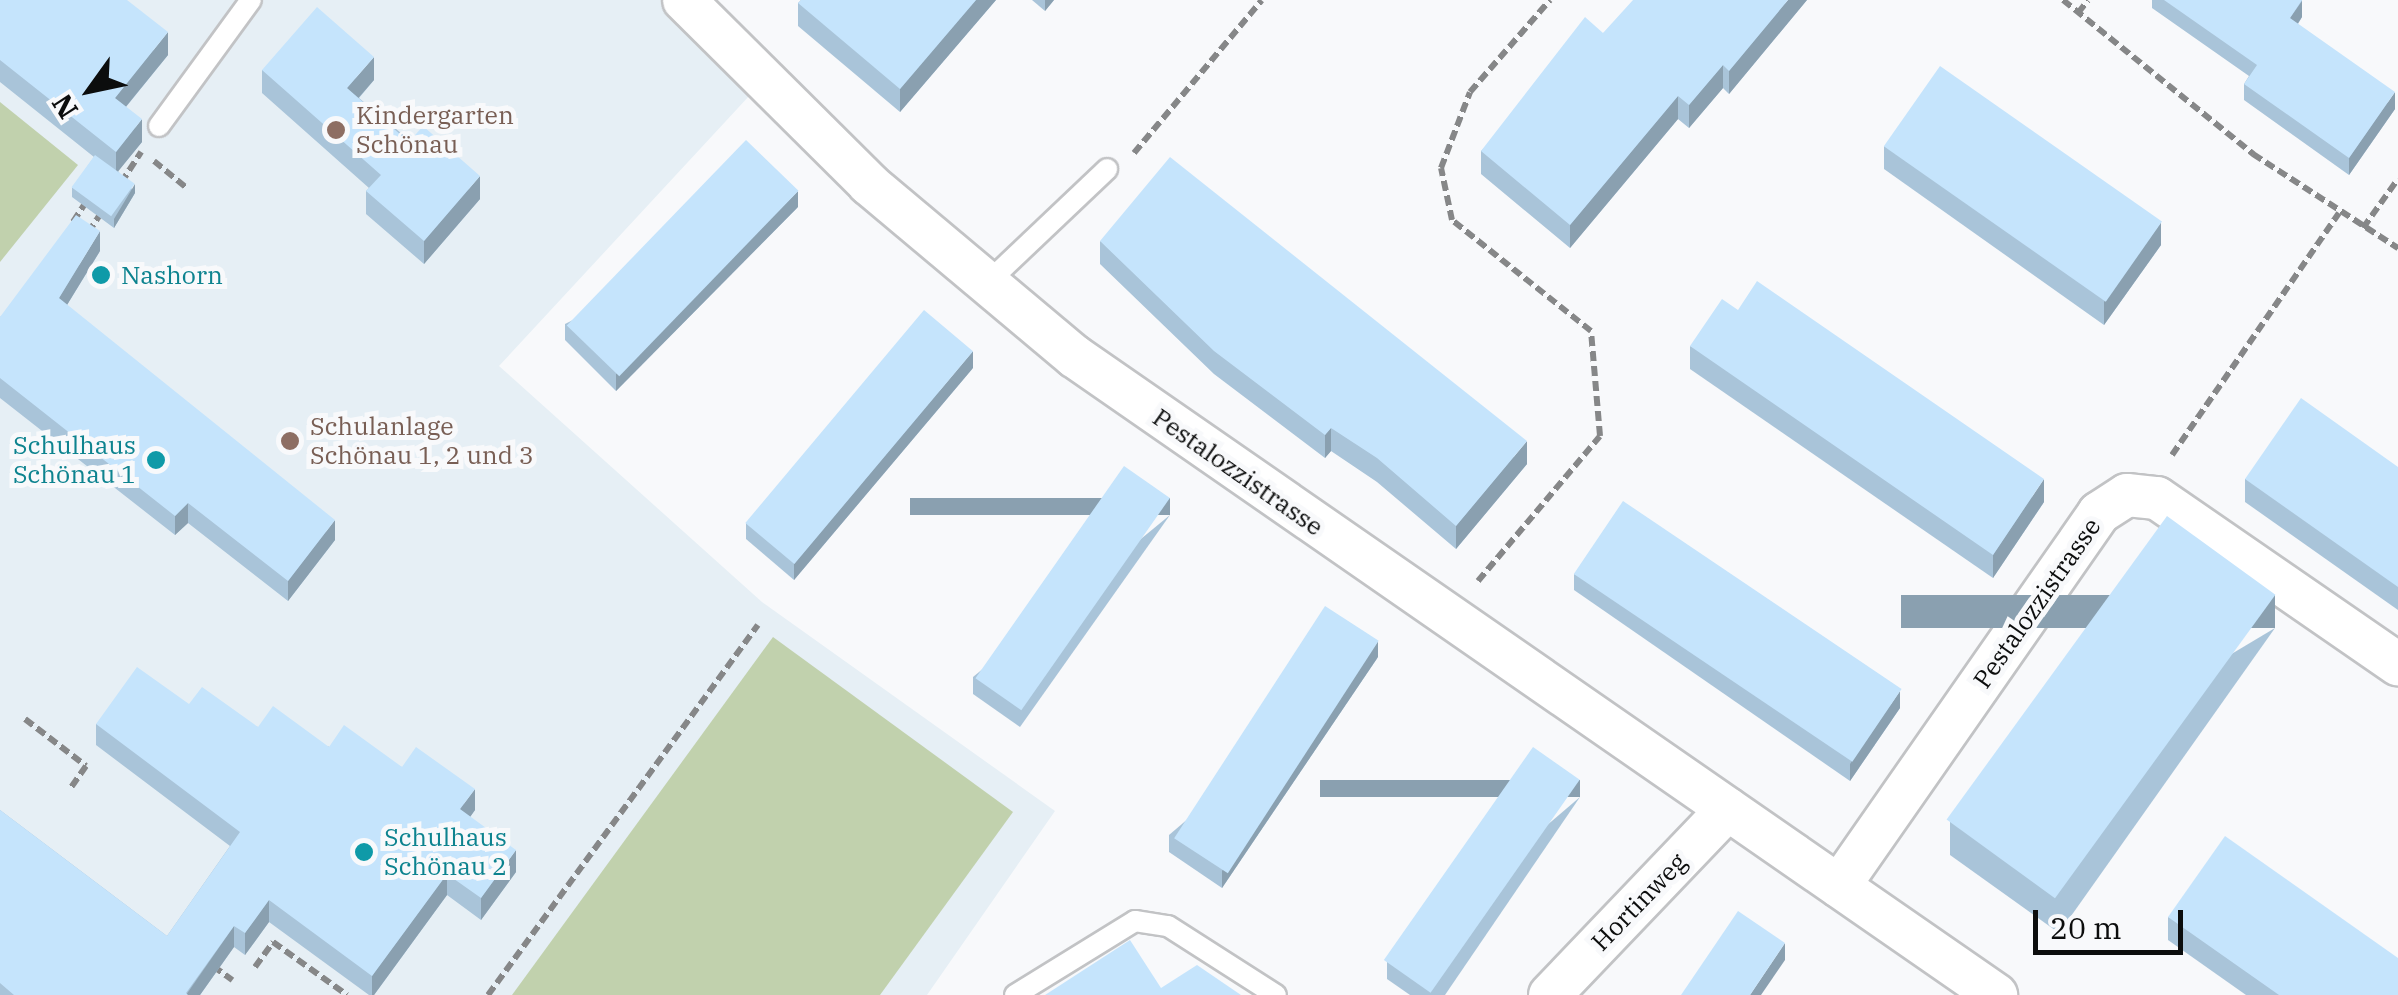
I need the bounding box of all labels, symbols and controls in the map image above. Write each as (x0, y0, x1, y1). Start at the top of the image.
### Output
north arrow (40, 40, 140, 140)
text: N (43, 87, 86, 126)
place label: Kindergarten Schönau (356, 101, 514, 160)
marker: Kindergarten Schönau (325, 119, 347, 141)
place label: Nashorn (121, 260, 223, 290)
marker: Nashorn (90, 264, 112, 286)
street label: Pestalozzistrasse (1147, 402, 1329, 542)
place label: Schulanlage Schönau 1, 2 und 3 (310, 412, 534, 471)
marker: Schulanlage Schönau 1, 2 und 3 (279, 430, 301, 452)
place label: Schulhaus Schönau 1 (13, 431, 136, 490)
marker: Schulhaus Schönau 1 (145, 449, 167, 471)
street label: Pestalozzistrasse (1967, 512, 2107, 694)
place label: Schulhaus Schönau 2 (384, 823, 507, 882)
marker: Schulhaus Schönau 2 (353, 841, 375, 863)
street label: Hortinweg (1585, 847, 1693, 957)
scale bar (2038, 890, 2188, 952)
text: 20 m (2050, 908, 2122, 947)

